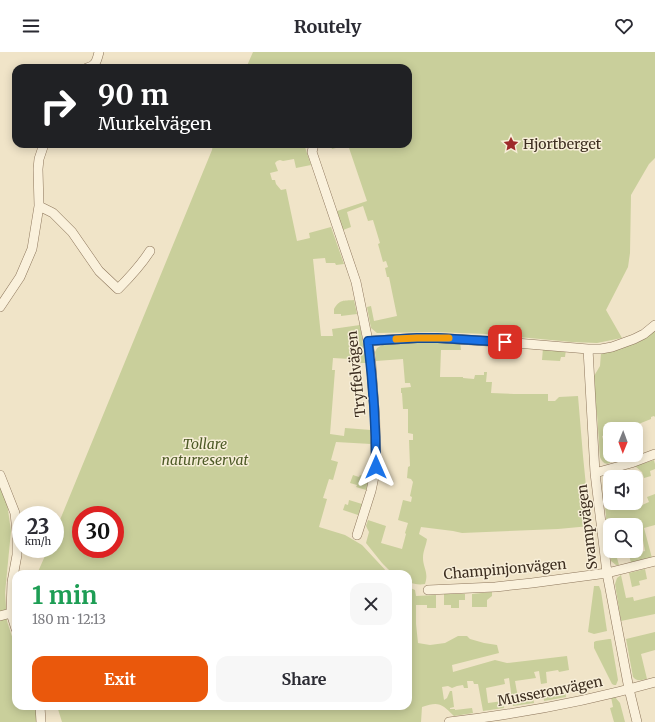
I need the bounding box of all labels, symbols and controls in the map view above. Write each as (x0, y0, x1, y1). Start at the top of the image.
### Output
icon: menu (20, 15, 42, 37)
text: Routely (294, 15, 361, 38)
icon: heart (613, 15, 635, 37)
text: 90 m (98, 77, 169, 113)
icon: right (32, 80, 84, 132)
text: Murkelvägen (98, 112, 212, 135)
place icon: Hjortberget (502, 135, 520, 153)
place label: Hjortberget (523, 135, 602, 153)
pin (488, 325, 522, 359)
street label: Tryffelvägen (343, 330, 369, 418)
icon: arrive (494, 331, 516, 353)
north arrow (603, 422, 643, 462)
map controls (603, 422, 643, 558)
park label: Tollare naturreservat (162, 435, 249, 469)
position arrow (355, 446, 397, 488)
button: sound (603, 470, 643, 510)
street label: Svampvägen (573, 483, 601, 571)
speed limit sign: 30 (72, 506, 124, 558)
text: 23 (27, 514, 49, 539)
button: search (603, 518, 643, 558)
text: km/h (25, 535, 51, 548)
street label: Champinjonvägen (443, 555, 567, 583)
text: 1 min (32, 580, 97, 611)
button: close (350, 583, 392, 625)
text: 180 m · 12:13 (32, 611, 106, 628)
button: Exit (32, 656, 208, 702)
button: Share (216, 656, 392, 702)
street label: Musseronvägen (496, 672, 604, 710)

